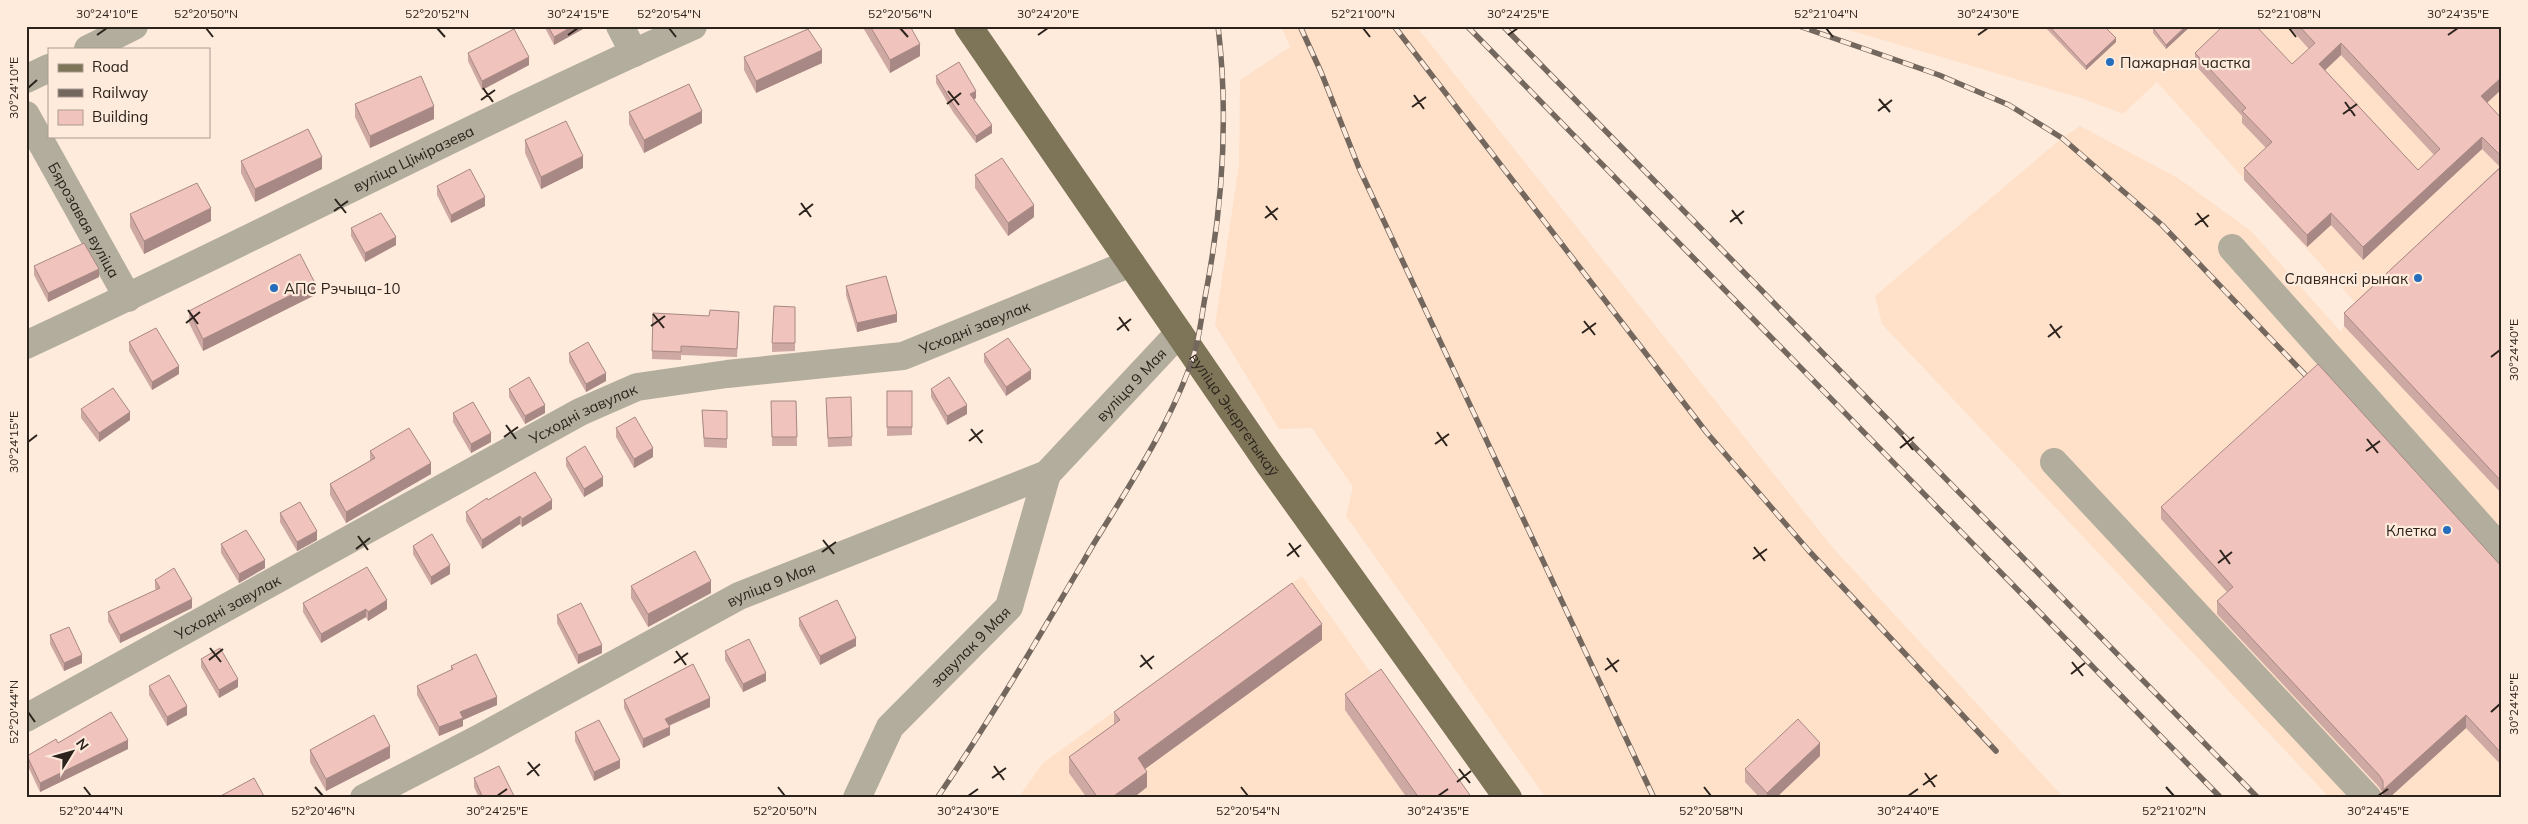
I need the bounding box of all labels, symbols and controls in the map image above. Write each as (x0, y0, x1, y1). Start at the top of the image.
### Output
text: 30°24'10"E (76, 6, 138, 21)
text: 52°20'50"N (174, 6, 238, 21)
text: 52°20'52"N (405, 6, 469, 21)
text: 30°24'15"E (547, 6, 609, 21)
text: 52°20'54"N (637, 6, 701, 21)
text: 52°20'56"N (868, 6, 932, 21)
text: 30°24'20"E (1017, 6, 1079, 21)
text: 52°21'00"N (1331, 6, 1395, 21)
text: 30°24'25"E (1487, 6, 1549, 21)
text: 52°21'04"N (1794, 6, 1858, 21)
text: 30°24'30"E (1957, 6, 2019, 21)
text: 52°21'08"N (2257, 6, 2321, 21)
text: 30°24'35"E (2427, 6, 2489, 21)
legend (48, 48, 210, 138)
place label: Пажарная частка (2120, 53, 2251, 72)
marker: Пажарная частка (2104, 56, 2116, 68)
text: 30°24'10"E (6, 57, 21, 119)
text: Road (92, 57, 129, 76)
text: Railway (92, 83, 148, 102)
text: Building (92, 107, 148, 126)
street label: вуліца Ціміразева (350, 121, 477, 196)
street label: Бярозавая вуліца (45, 159, 124, 281)
place label: Славянскі рынак (2284, 269, 2409, 288)
marker: Славянскі рынак (2412, 272, 2424, 284)
place label: АПС Рэчыца-10 (284, 279, 401, 298)
marker: АПС Рэчыца-10 (268, 282, 280, 294)
street label: Усходні завулак (915, 295, 1033, 358)
text: 30°24'40"E (2506, 319, 2521, 381)
street label: вуліца 9 Мая (1092, 344, 1170, 425)
street label: вуліца Энергетыкаў (1186, 349, 1284, 480)
street label: Усходні завулак (525, 378, 641, 448)
text: 30°24'15"E (6, 411, 21, 473)
place label: Клетка (2386, 521, 2437, 540)
marker: Клетка (2441, 524, 2453, 536)
street label: вуліца 9 Мая (723, 557, 818, 611)
street label: Усходні завулак (170, 570, 284, 644)
street label: завулак 9 Мая (926, 602, 1014, 691)
text: 30°24'45"E (2506, 673, 2521, 735)
text: 52°20'44"N (6, 680, 21, 744)
north arrow (48, 726, 98, 776)
text: N (72, 735, 93, 754)
text: 52°20'44"N (59, 803, 123, 818)
text: 52°20'46"N (291, 803, 355, 818)
text: 30°24'25"E (466, 803, 528, 818)
text: 52°20'50"N (753, 803, 817, 818)
text: 30°24'30"E (937, 803, 999, 818)
text: 52°20'54"N (1216, 803, 1280, 818)
text: 30°24'35"E (1407, 803, 1469, 818)
text: 52°20'58"N (1679, 803, 1743, 818)
text: 30°24'40"E (1877, 803, 1939, 818)
text: 52°21'02"N (2142, 803, 2206, 818)
text: 30°24'45"E (2347, 803, 2409, 818)

